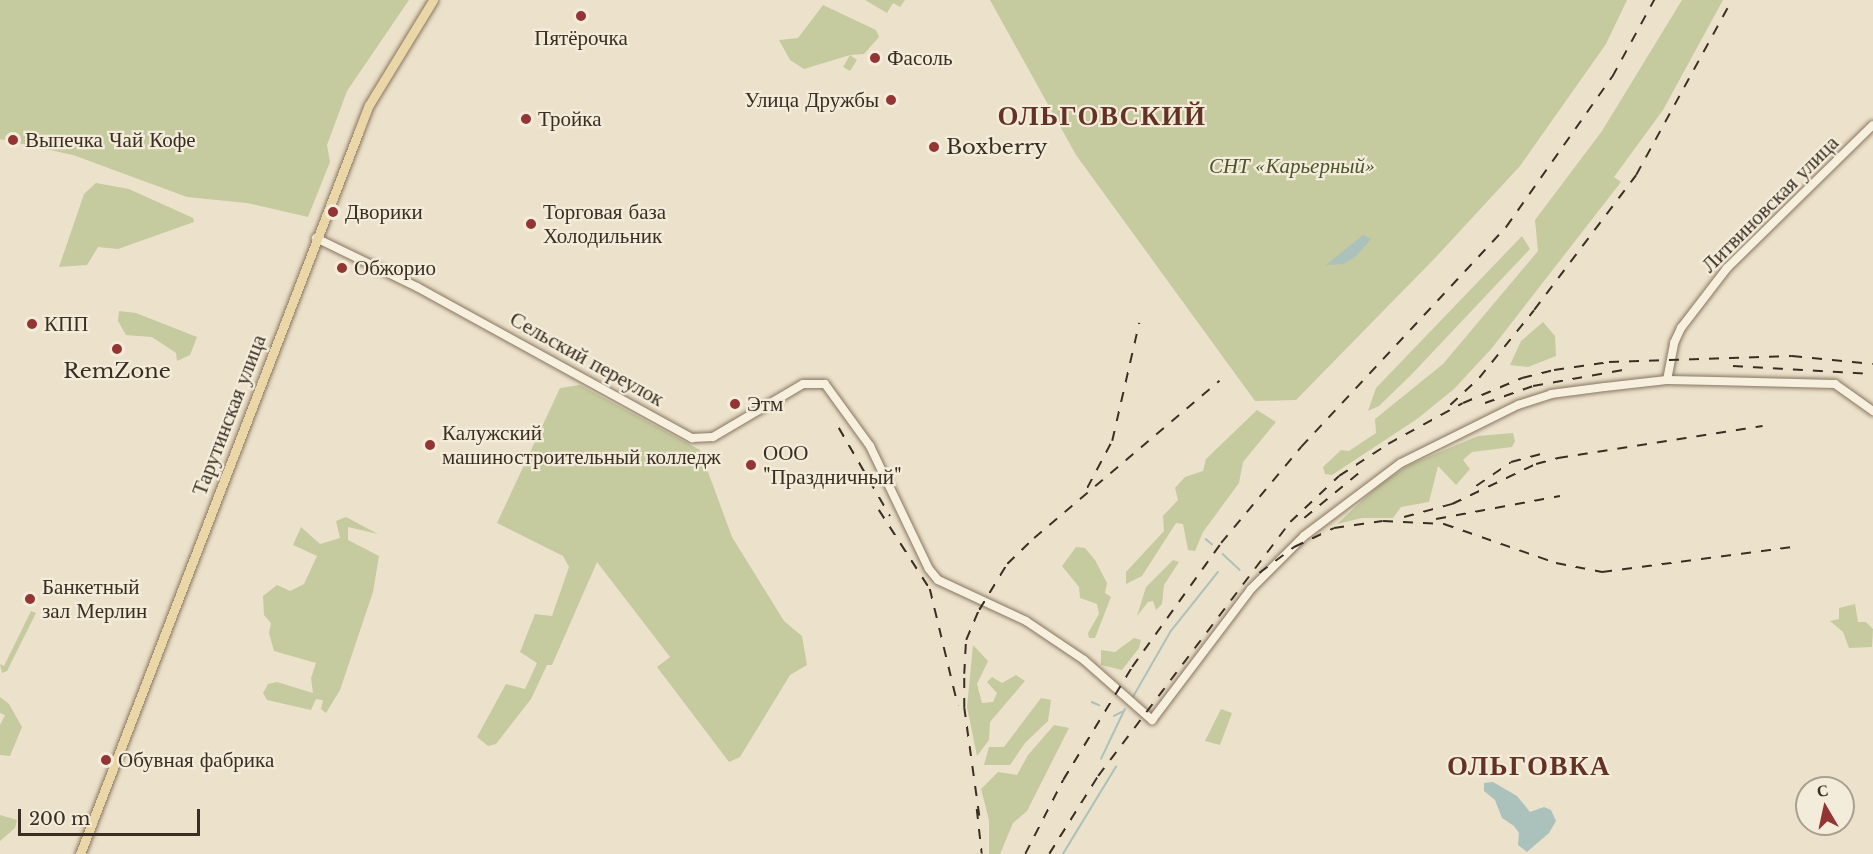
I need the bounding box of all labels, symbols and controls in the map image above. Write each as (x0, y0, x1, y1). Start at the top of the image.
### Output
marker: Пятёрочка (574, 9, 588, 23)
place label: Пятёрочка (534, 25, 628, 51)
place label: Фасоль (887, 45, 953, 71)
marker: Фасоль (868, 51, 882, 65)
place label: Улица Дружбы (744, 87, 879, 113)
marker: Улица Дружбы (884, 93, 898, 107)
district label: ОЛЬГОВСКИЙ (997, 100, 1207, 132)
place label: Тройка (538, 106, 601, 132)
marker: Тройка (519, 112, 533, 126)
place label: Выпечка Чай Кофе (25, 127, 196, 153)
street label: Литвиновская улица (1696, 130, 1844, 278)
marker: Выпечка Чай Кофе (6, 133, 20, 147)
place label: Boxberry (946, 134, 1047, 160)
marker: Boxberry (927, 140, 941, 154)
park label: СНТ «Карьерный» (1209, 153, 1375, 179)
place label: Дворики (345, 199, 423, 225)
place label: Торговая база Холодильник (543, 199, 666, 249)
marker: Дворики (326, 205, 340, 219)
marker: Торговая база Холодильник (524, 217, 538, 231)
place label: Обжорио (354, 255, 436, 281)
marker: Обжорио (335, 261, 349, 275)
street label: Сельский переулок (506, 306, 668, 412)
place label: КПП (44, 311, 88, 337)
marker: КПП (25, 317, 39, 331)
street label: Тарутинская улица (187, 331, 271, 499)
marker: RemZone (110, 342, 124, 356)
place label: RemZone (63, 358, 171, 384)
place label: Этм (747, 391, 783, 417)
marker: Этм (728, 397, 742, 411)
place label: Калужский машиностроительный колледж (442, 420, 721, 470)
marker: Калужский машиностроительный колледж (423, 438, 437, 452)
place label: ООО "Праздничный" (763, 440, 902, 490)
marker: ООО "Праздничный" (744, 458, 758, 472)
place label: Банкетный зал Мерлин (42, 574, 147, 624)
marker: Банкетный зал Мерлин (23, 592, 37, 606)
place label: Обувная фабрика (118, 747, 274, 773)
district label: ОЛЬГОВКА (1447, 750, 1611, 782)
marker: Обувная фабрика (99, 753, 113, 767)
north arrow (1795, 776, 1855, 836)
text: С (1815, 779, 1830, 801)
scale bar (21, 797, 202, 835)
text: 200 m (29, 808, 90, 830)

